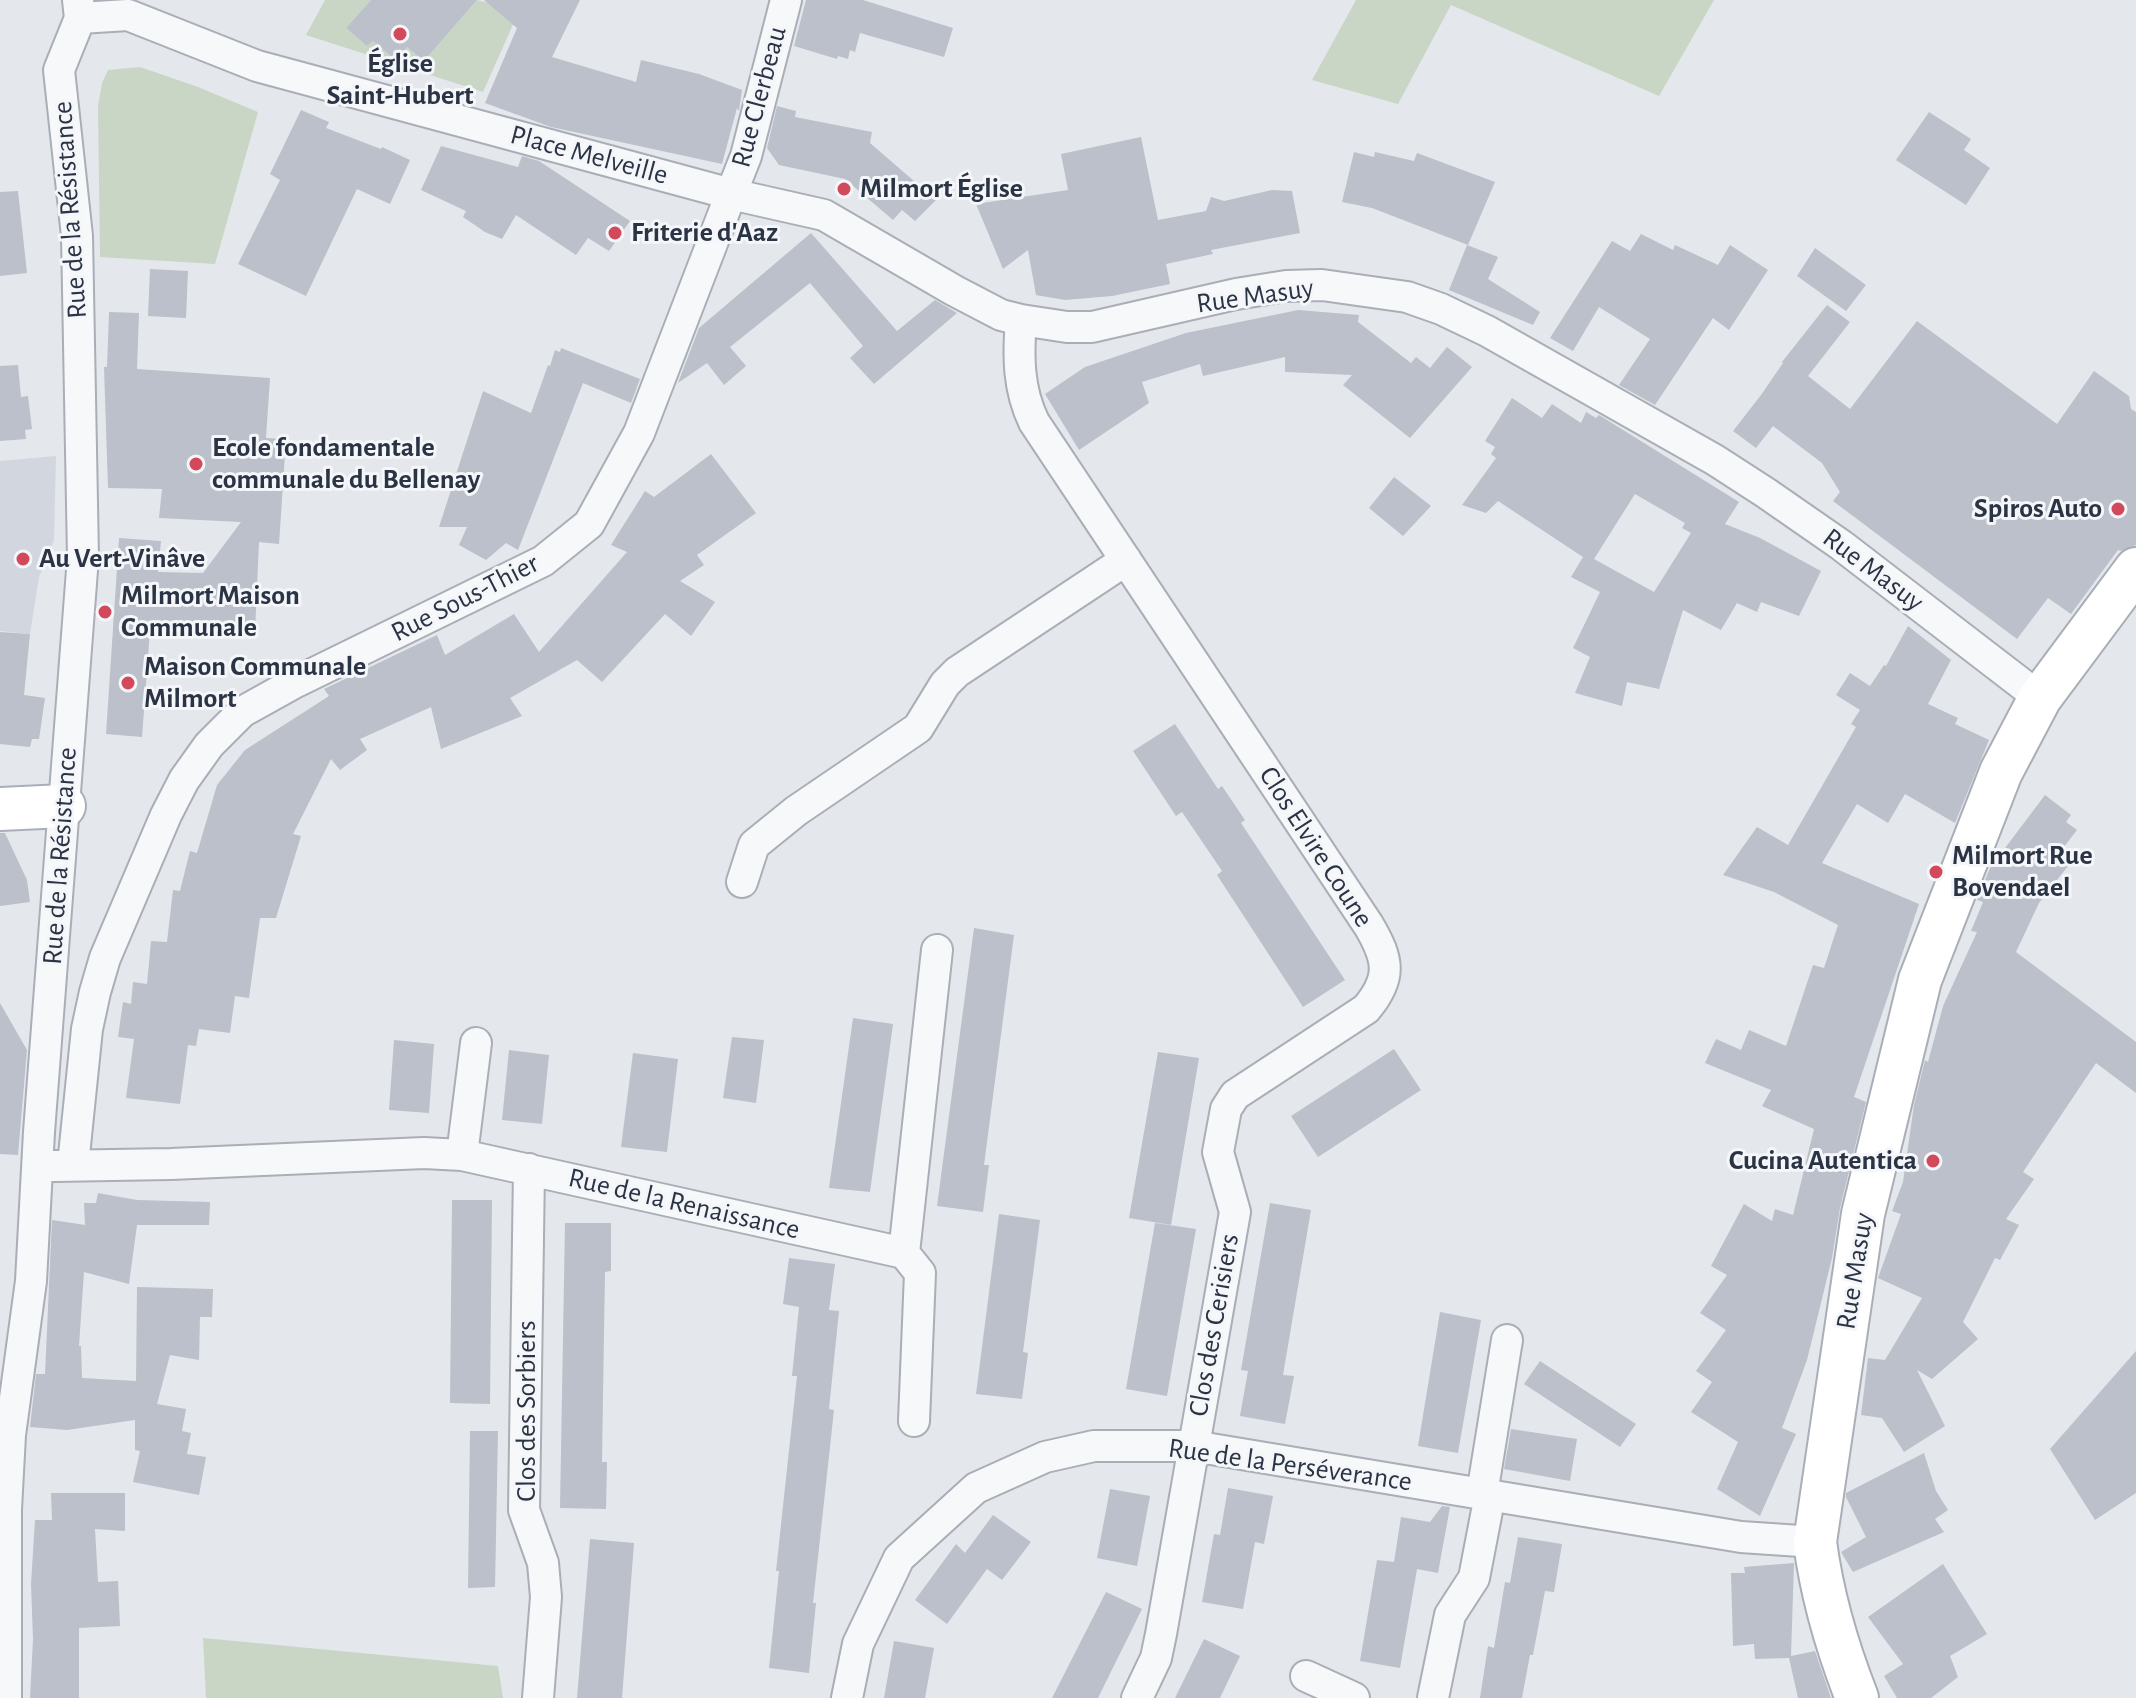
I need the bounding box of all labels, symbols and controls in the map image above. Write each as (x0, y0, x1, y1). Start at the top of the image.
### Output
street label: Rue Clerbeau (724, 23, 794, 171)
marker: Église Saint-Hubert (391, 25, 409, 43)
place label: Église Saint-Hubert (326, 47, 474, 113)
street label: Rue de la Résistance (46, 100, 94, 320)
street label: Place Melveille (506, 118, 672, 192)
place label: Milmort Église (860, 172, 1023, 206)
marker: Milmort Église (835, 180, 853, 198)
place label: Friterie d'Aaz (631, 216, 778, 250)
marker: Friterie d'Aaz (606, 224, 624, 242)
street label: Rue Masuy (1194, 271, 1316, 321)
place label: Ecole fondamentale communale du Bellenay (212, 431, 480, 497)
marker: Ecole fondamentale communale du Bellenay (187, 455, 205, 473)
place label: Spiros Auto (1974, 492, 2102, 526)
marker: Spiros Auto (2109, 500, 2127, 518)
street label: Rue Masuy (1816, 521, 1930, 619)
place label: Au Vert-Vinâve (39, 542, 205, 576)
street label: Rue Sous-Thier (386, 546, 544, 650)
marker: Au Vert-Vinâve (14, 550, 32, 568)
place label: Milmort Maison Communale (121, 579, 300, 645)
marker: Milmort Maison Communale (96, 603, 114, 621)
place label: Maison Communale Milmort (144, 650, 366, 716)
marker: Maison Communale Milmort (119, 674, 137, 692)
street label: Rue de la Résistance (36, 746, 84, 966)
street label: Clos Elvire Coune (1252, 760, 1380, 934)
place label: Milmort Rue Bovendael (1952, 839, 2093, 905)
marker: Milmort Rue Bovendael (1927, 863, 1945, 881)
place label: Cucina Autentica (1729, 1144, 1917, 1178)
marker: Cucina Autentica (1924, 1152, 1942, 1170)
street label: Rue de la Renaissance (565, 1161, 803, 1247)
street label: Rue Masuy (1829, 1210, 1881, 1332)
street label: Clos des Cerisiers (1181, 1231, 1247, 1419)
street label: Clos des Sorbiers (510, 1320, 544, 1502)
street label: Rue de la Perséverance (1166, 1431, 1414, 1499)

